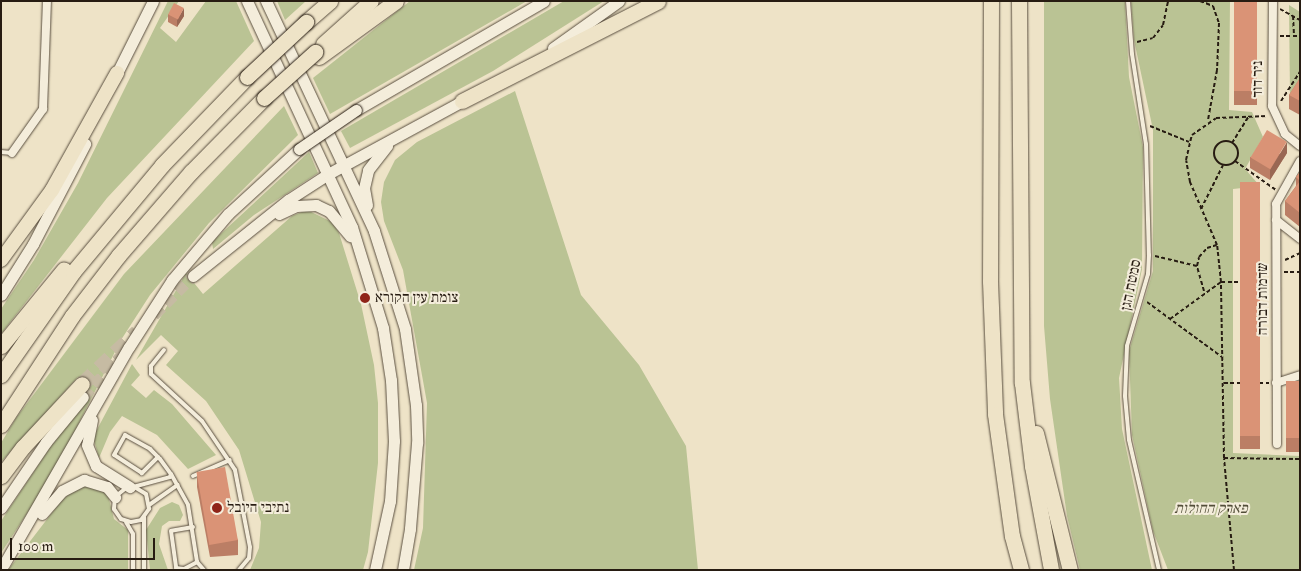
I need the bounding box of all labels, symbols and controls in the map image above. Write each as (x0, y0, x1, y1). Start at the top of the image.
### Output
street label: ניר דוד (1249, 61, 1267, 97)
street label: סמטת הגן (1117, 258, 1145, 312)
street label: שדמות דבורה (1254, 263, 1272, 335)
place label: צומת עין הקורא (375, 289, 458, 307)
marker: צומת עין הקורא (359, 292, 371, 304)
place label: נתיבי היובל (227, 499, 289, 517)
park label: פארק החולות (1174, 500, 1248, 518)
marker: נתיבי היובל (211, 502, 223, 514)
scale bar (12, 528, 158, 560)
text: 100 m (18, 537, 53, 556)

